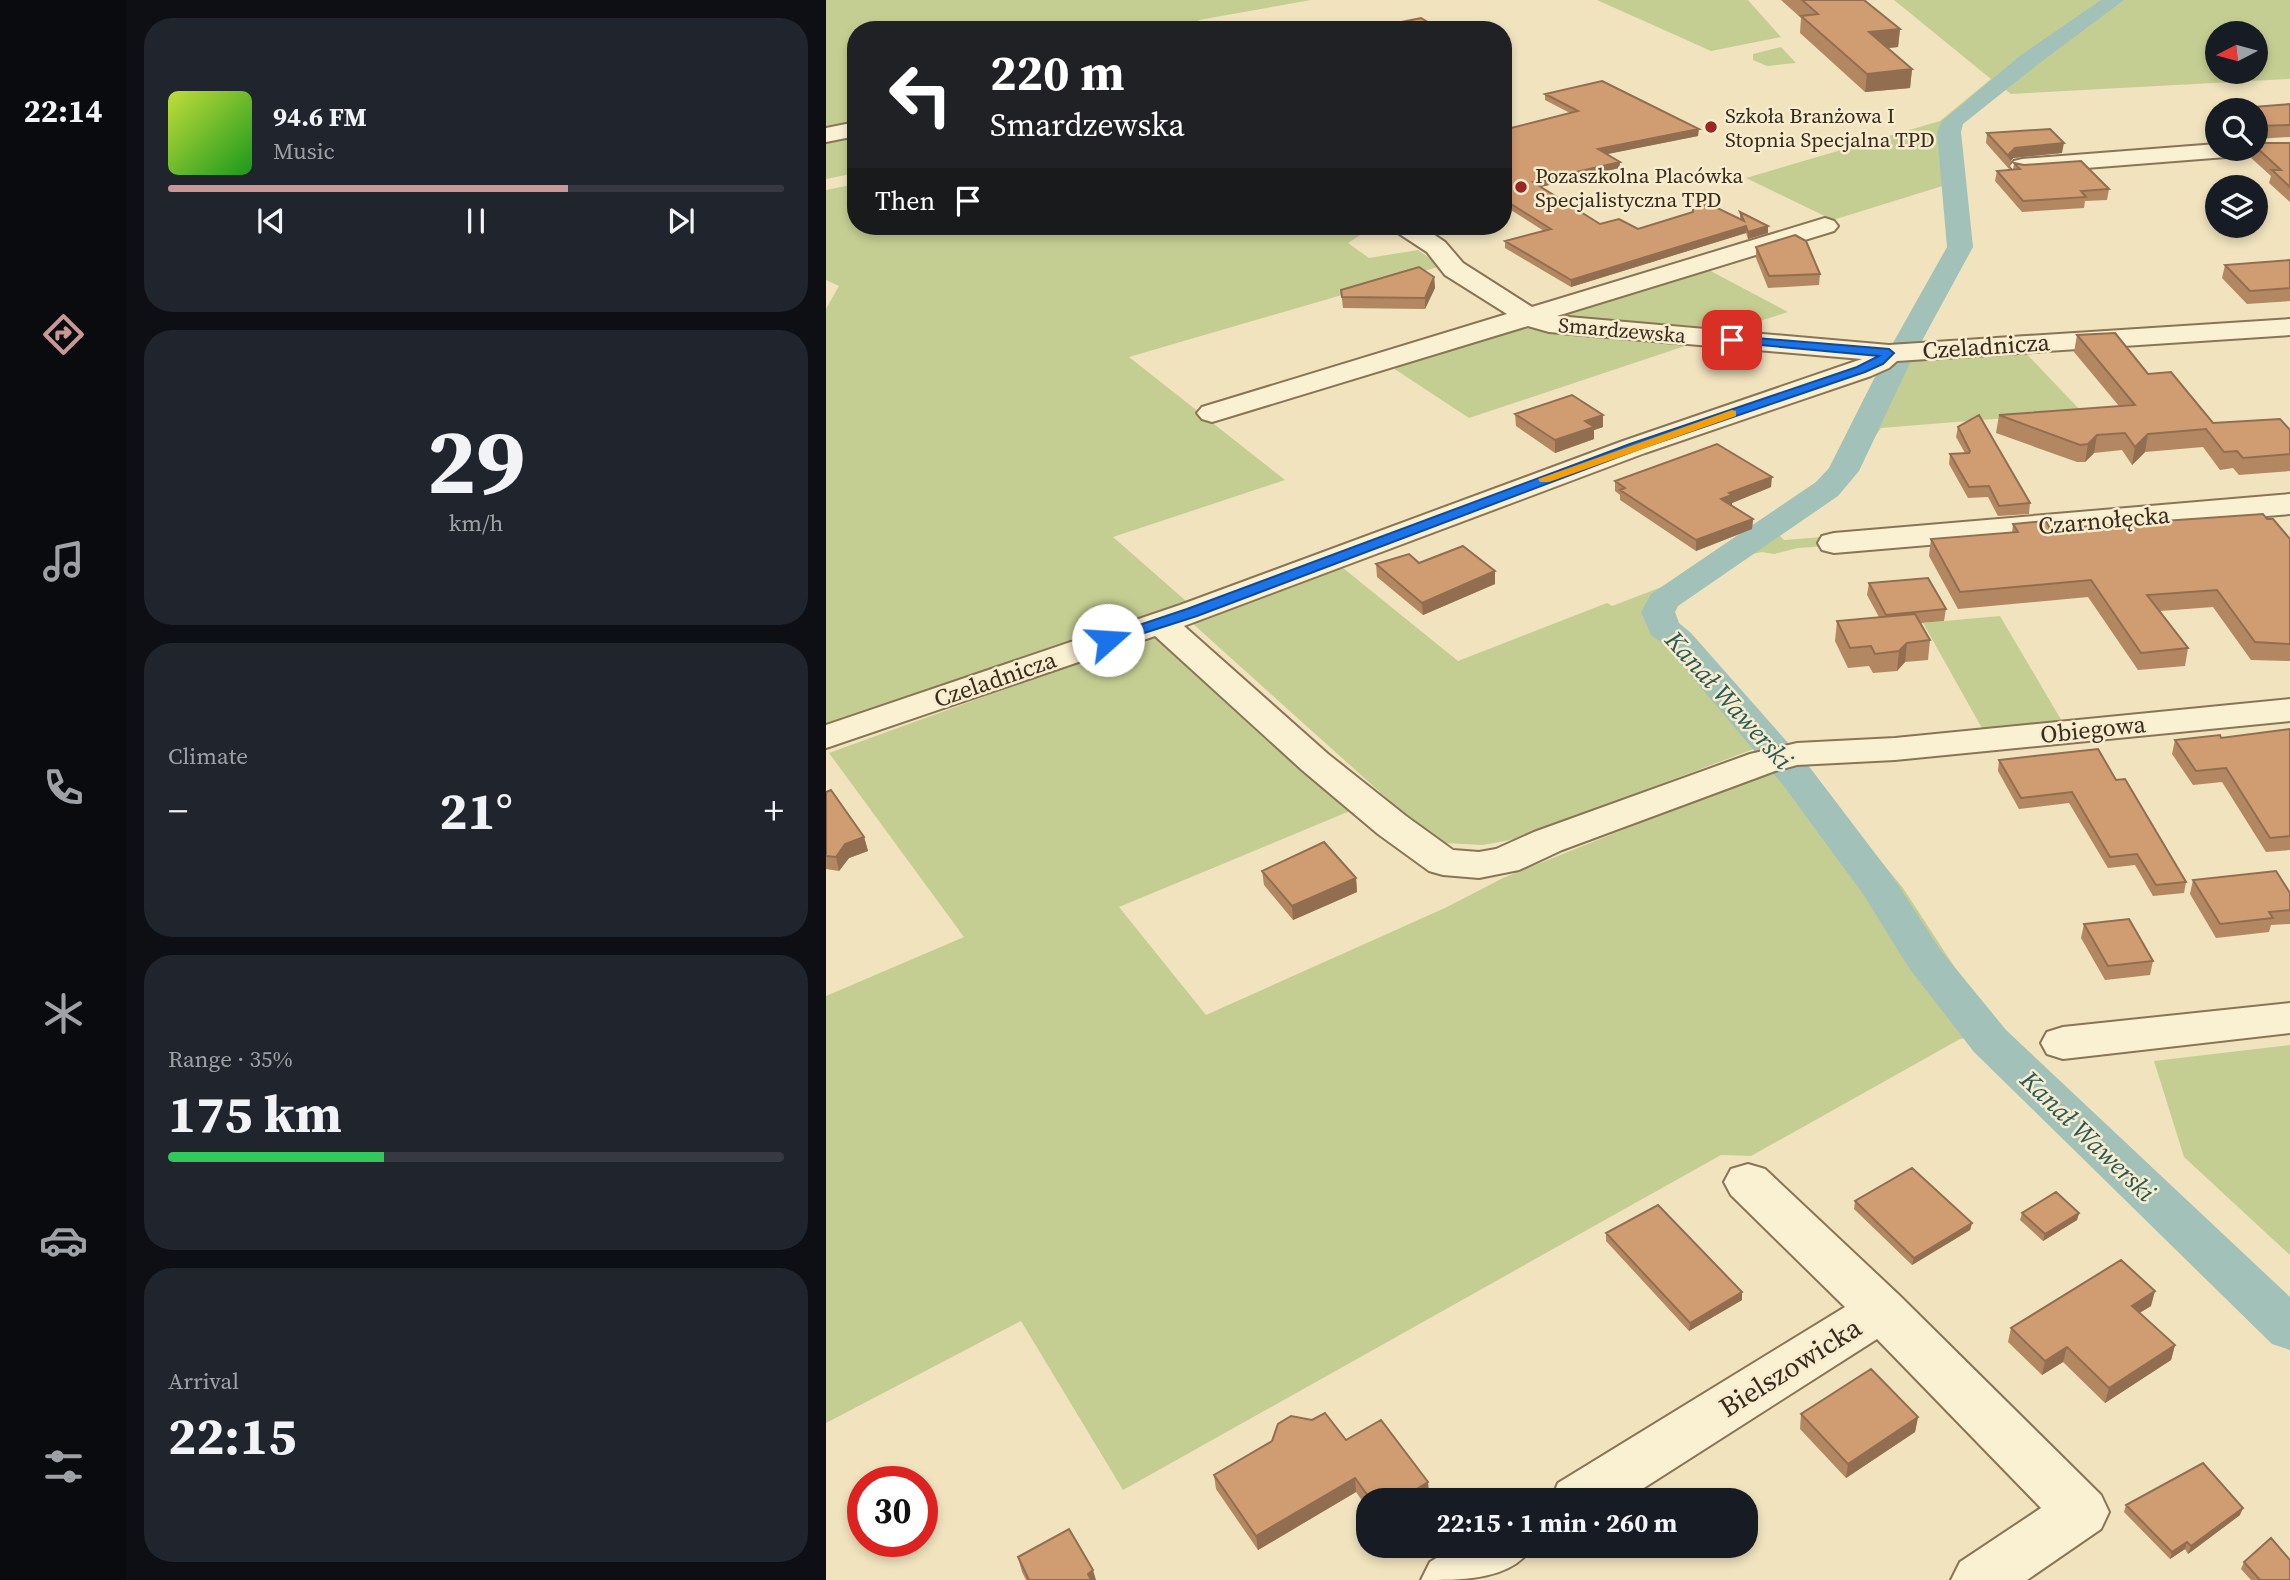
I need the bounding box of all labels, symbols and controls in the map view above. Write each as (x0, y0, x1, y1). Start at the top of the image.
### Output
north arrow (2205, 21, 2268, 84)
map controls (2205, 21, 2268, 238)
text: 220 m (990, 39, 1125, 106)
icon: left (875, 49, 966, 140)
text: 22:14 (24, 89, 102, 133)
button: search (2205, 98, 2268, 161)
text: 94.6 FM (273, 99, 367, 135)
place label: Szkoła Branżowa I Stopnia Specjalna TPD (1725, 101, 1935, 154)
text: Smardzewska (990, 103, 1185, 147)
marker: Szkoła Branżowa I Stopnia Specjalna TPD (1703, 119, 1719, 135)
text: Music (273, 135, 335, 167)
place label: Pozaszkolna Placówka Specjalistyczna TPD (1535, 161, 1743, 214)
button: layers (2205, 175, 2268, 238)
marker: Pozaszkolna Placówka Specjalistyczna TPD (1513, 179, 1529, 195)
icon: arrive (949, 182, 987, 220)
text: Then (875, 183, 935, 219)
icon: previous (252, 202, 290, 240)
icon: pause (457, 202, 495, 240)
icon: next (662, 202, 700, 240)
icon: directions (39, 310, 88, 359)
street label: Smardzewska (1557, 310, 1687, 350)
pin (1702, 310, 1762, 370)
icon: arrive (1713, 321, 1751, 359)
street label: Czeladnicza (1921, 325, 2051, 367)
text: 29 (427, 399, 525, 523)
street label: Czarnołęcka (2037, 498, 2172, 542)
text: km/h (449, 507, 503, 539)
icon: music (39, 537, 88, 586)
position arrow (1071, 603, 1145, 677)
water label: Kanał Wawerski (1656, 622, 1801, 777)
street label: Czeladnicza (929, 642, 1061, 715)
street label: Obiegowa (2039, 707, 2148, 751)
text: Climate (168, 740, 248, 772)
icon: phone (39, 763, 88, 812)
text: 21° (439, 775, 513, 846)
text: − (168, 785, 188, 837)
text: + (764, 785, 784, 837)
icon: climate (39, 989, 88, 1038)
text: Range · 35% (168, 1043, 293, 1075)
water label: Kanał Wawerski (2012, 1062, 2164, 1210)
text: 175 km (168, 1078, 342, 1149)
icon: car (39, 1216, 88, 1265)
street label: Bielszowicka (1712, 1308, 1869, 1426)
text: Arrival (168, 1365, 239, 1397)
text: 22:15 (168, 1400, 296, 1471)
icon: filters (39, 1442, 88, 1491)
speed limit sign: 30 (847, 1466, 938, 1557)
text: 22:15 · 1 min · 260 m (1437, 1505, 1677, 1541)

